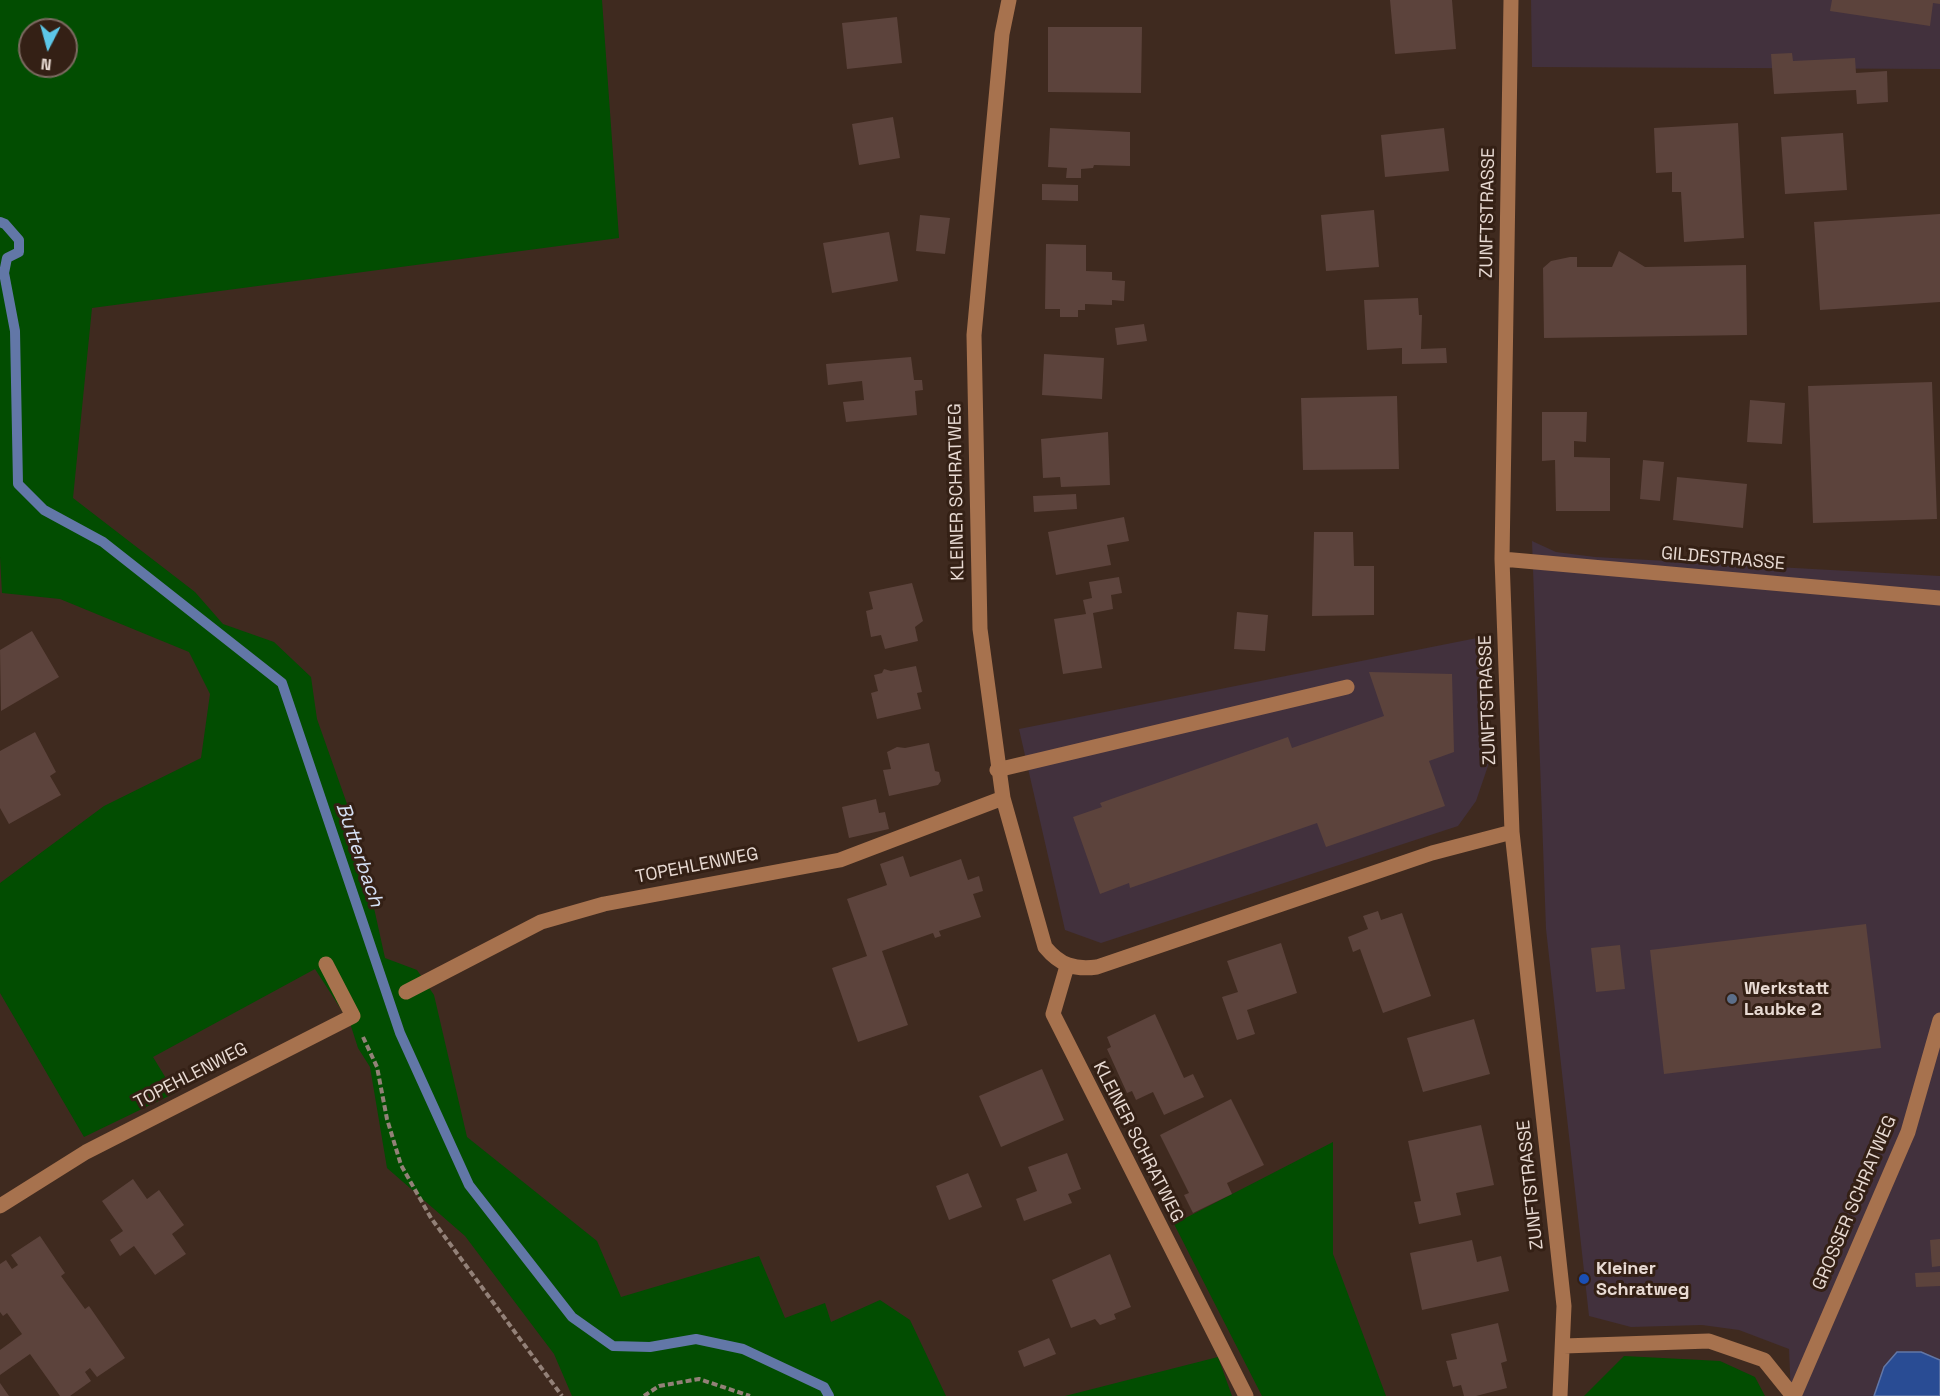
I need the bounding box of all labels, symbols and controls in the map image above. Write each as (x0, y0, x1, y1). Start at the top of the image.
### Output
north arrow (18, 18, 78, 78)
text: N (40, 53, 53, 75)
street label: ZUNFTSTRASSE (1476, 148, 1500, 278)
street label: KLEINER SCHRATWEG (945, 403, 969, 581)
street label: GILDESTRASSE (1660, 543, 1786, 575)
street label: ZUNFTSTRASSE (1475, 635, 1501, 765)
water label: Butterbach (330, 800, 388, 910)
street label: TOPEHLENWEG (634, 844, 760, 888)
place label: Werkstatt Laubke 2 (1744, 978, 1829, 1020)
marker: Werkstatt Laubke 2 (1725, 992, 1739, 1006)
street label: TOPEHLENWEG (131, 1038, 251, 1114)
street label: KLEINER SCHRATWEG (1088, 1058, 1188, 1226)
street label: GROSSER SCHRATWEG (1808, 1112, 1902, 1294)
street label: ZUNFTSTRASSE (1513, 1119, 1549, 1251)
place label: Kleiner Schratweg (1596, 1258, 1689, 1300)
marker: Kleiner Schratweg (1577, 1272, 1591, 1286)

